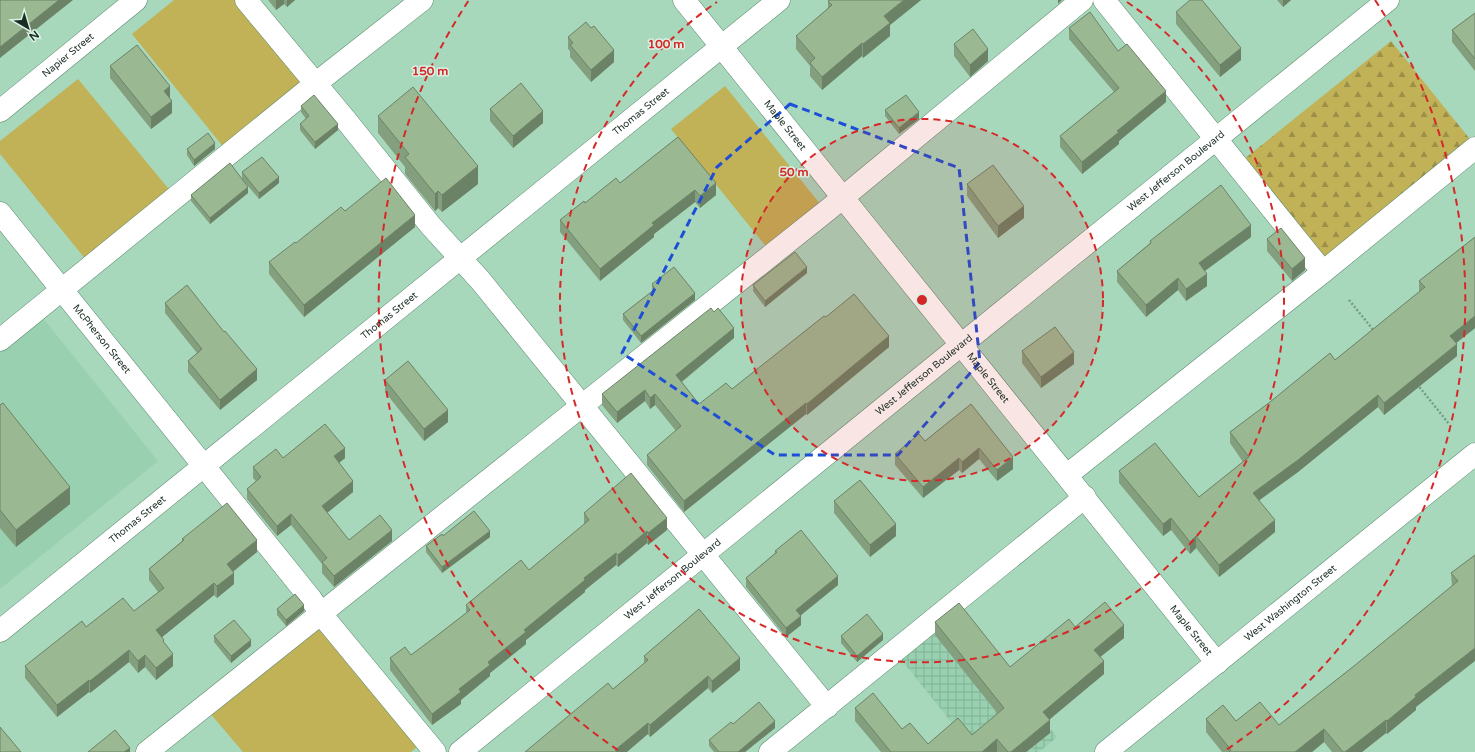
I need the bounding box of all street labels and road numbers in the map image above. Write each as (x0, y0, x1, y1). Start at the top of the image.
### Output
street label: Napier Street (40, 31, 97, 80)
street label: Thomas Street (610, 85, 672, 138)
street label: Maple Street (761, 98, 809, 153)
street label: West Jefferson Boulevard (1125, 128, 1227, 214)
street label: Thomas Street (359, 289, 420, 342)
street label: McPherson Street (70, 302, 133, 376)
street label: West Jefferson Boulevard (873, 332, 975, 418)
street label: Maple Street (964, 350, 1012, 406)
street label: Thomas Street (107, 493, 168, 546)
street label: West Jefferson Boulevard (622, 536, 724, 622)
street label: West Washington Street (1242, 562, 1339, 644)
street label: Maple Street (1167, 603, 1215, 658)

